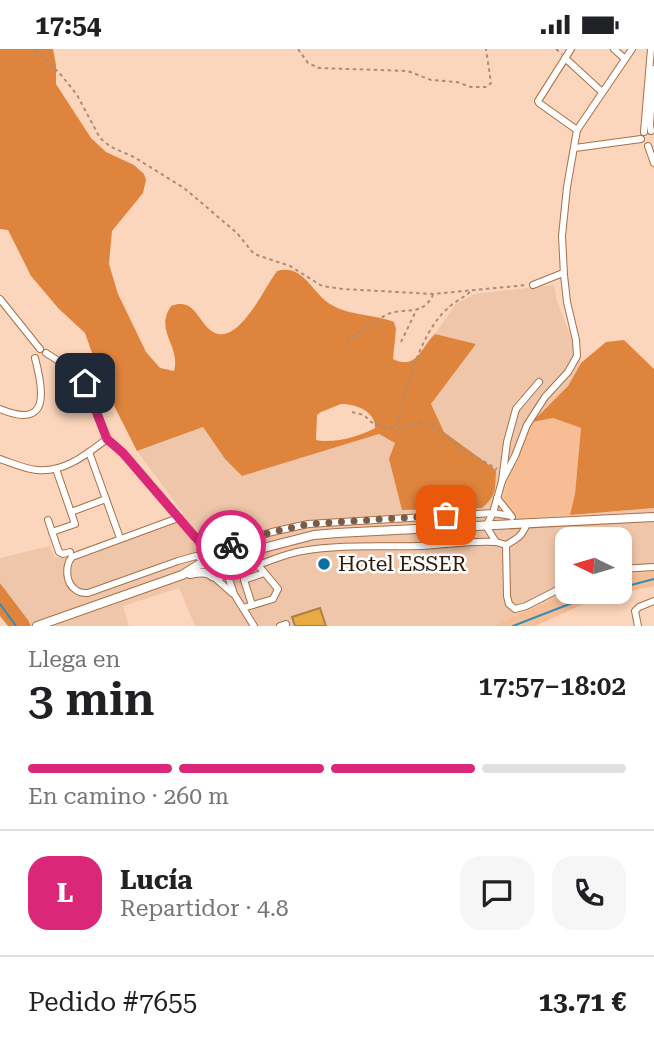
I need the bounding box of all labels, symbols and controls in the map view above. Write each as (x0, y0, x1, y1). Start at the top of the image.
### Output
text: 17:54 (35, 10, 101, 40)
pin (55, 353, 115, 413)
icon: home (66, 364, 104, 402)
pin (416, 485, 476, 545)
icon: bag (427, 496, 465, 534)
courier (196, 510, 266, 580)
icon: bike (212, 526, 250, 564)
north arrow (555, 527, 632, 604)
map controls (555, 527, 632, 604)
place label: Hotel ESSER (338, 552, 467, 576)
marker: Hotel ESSER (316, 556, 332, 572)
text: Llega en (28, 646, 120, 673)
text: 17:57–18:02 (478, 671, 626, 701)
text: 3 min (28, 672, 155, 726)
text: En camino · 260 m (28, 783, 229, 810)
button: chat (460, 856, 534, 930)
button: phone (552, 856, 626, 930)
text: Lucía (120, 865, 193, 895)
text: L (57, 878, 73, 908)
text: Repartidor · 4.8 (120, 895, 289, 922)
text: Pedido #7655 (28, 987, 197, 1017)
text: 13.71 € (538, 987, 626, 1017)

